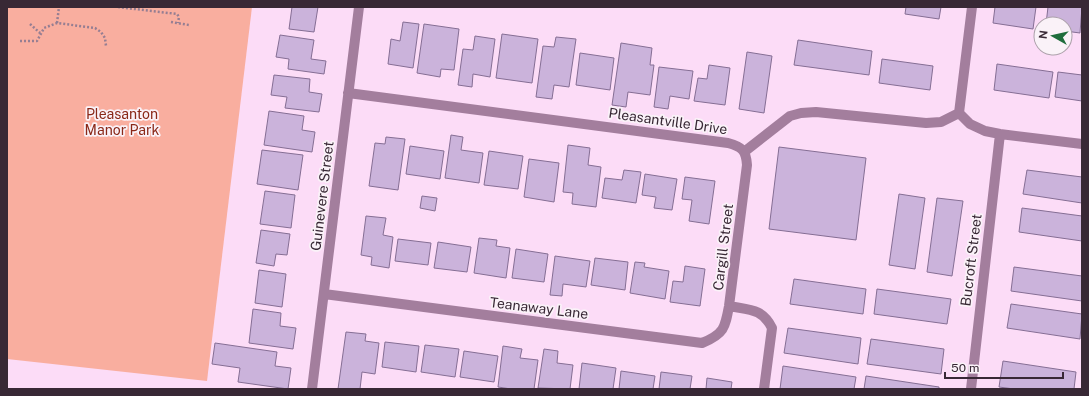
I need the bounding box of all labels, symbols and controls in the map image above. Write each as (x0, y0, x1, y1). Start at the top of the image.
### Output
north arrow (1033, 16, 1073, 56)
text: N (1037, 30, 1050, 40)
street label: Pleasantville Drive (608, 105, 728, 137)
park label: Pleasanton Manor Park (85, 106, 160, 138)
street label: Guinevere Street (307, 140, 337, 252)
street label: Cargill Street (710, 203, 736, 291)
street label: Bucroft Street (957, 213, 985, 307)
street label: Teanaway Lane (489, 294, 589, 322)
scale bar (945, 354, 1063, 380)
text: 50 m (951, 361, 979, 375)

